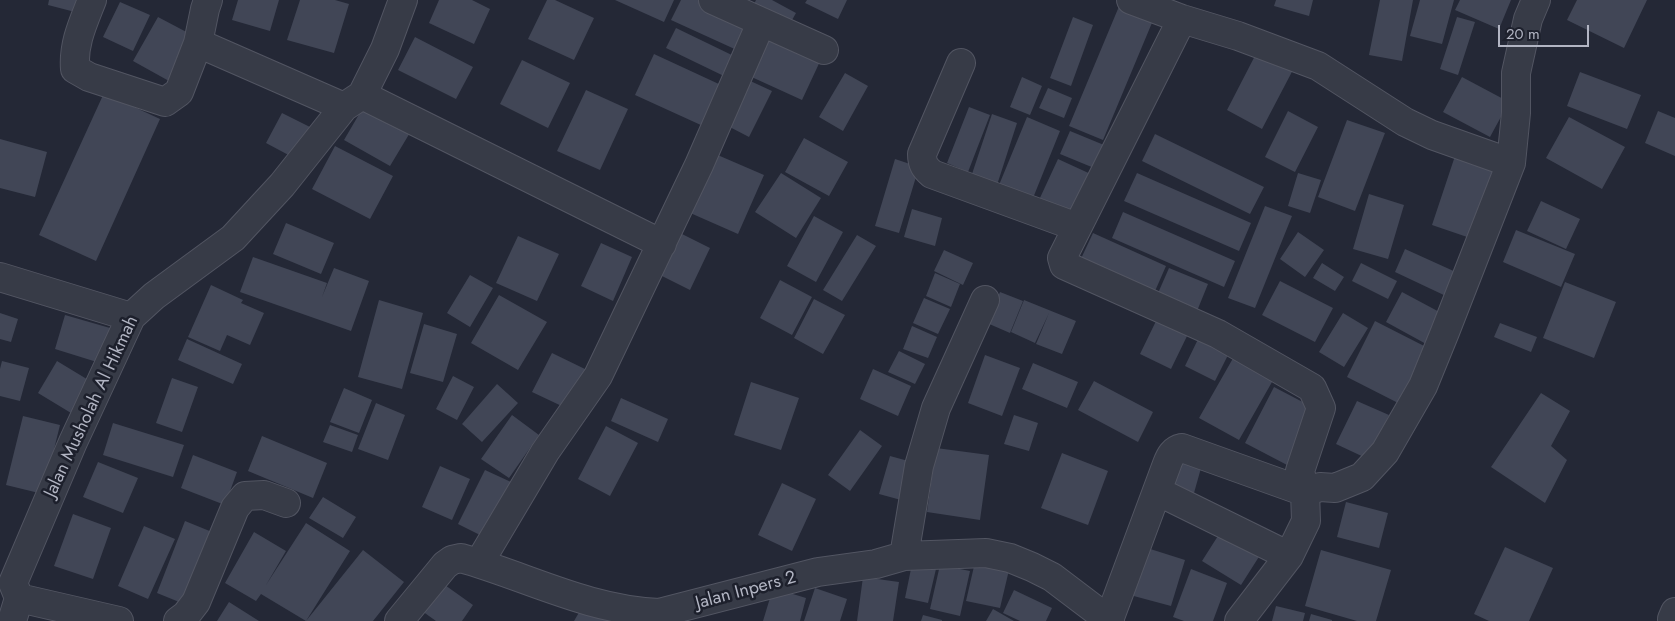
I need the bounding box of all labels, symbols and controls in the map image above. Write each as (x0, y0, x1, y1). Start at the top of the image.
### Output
scale bar (1500, 15, 1591, 47)
text: 20 m (1506, 23, 1540, 45)
street label: Jalan Musholah Al Hikmah (40, 313, 144, 501)
street label: Jalan Inpers 2 (693, 567, 799, 615)

